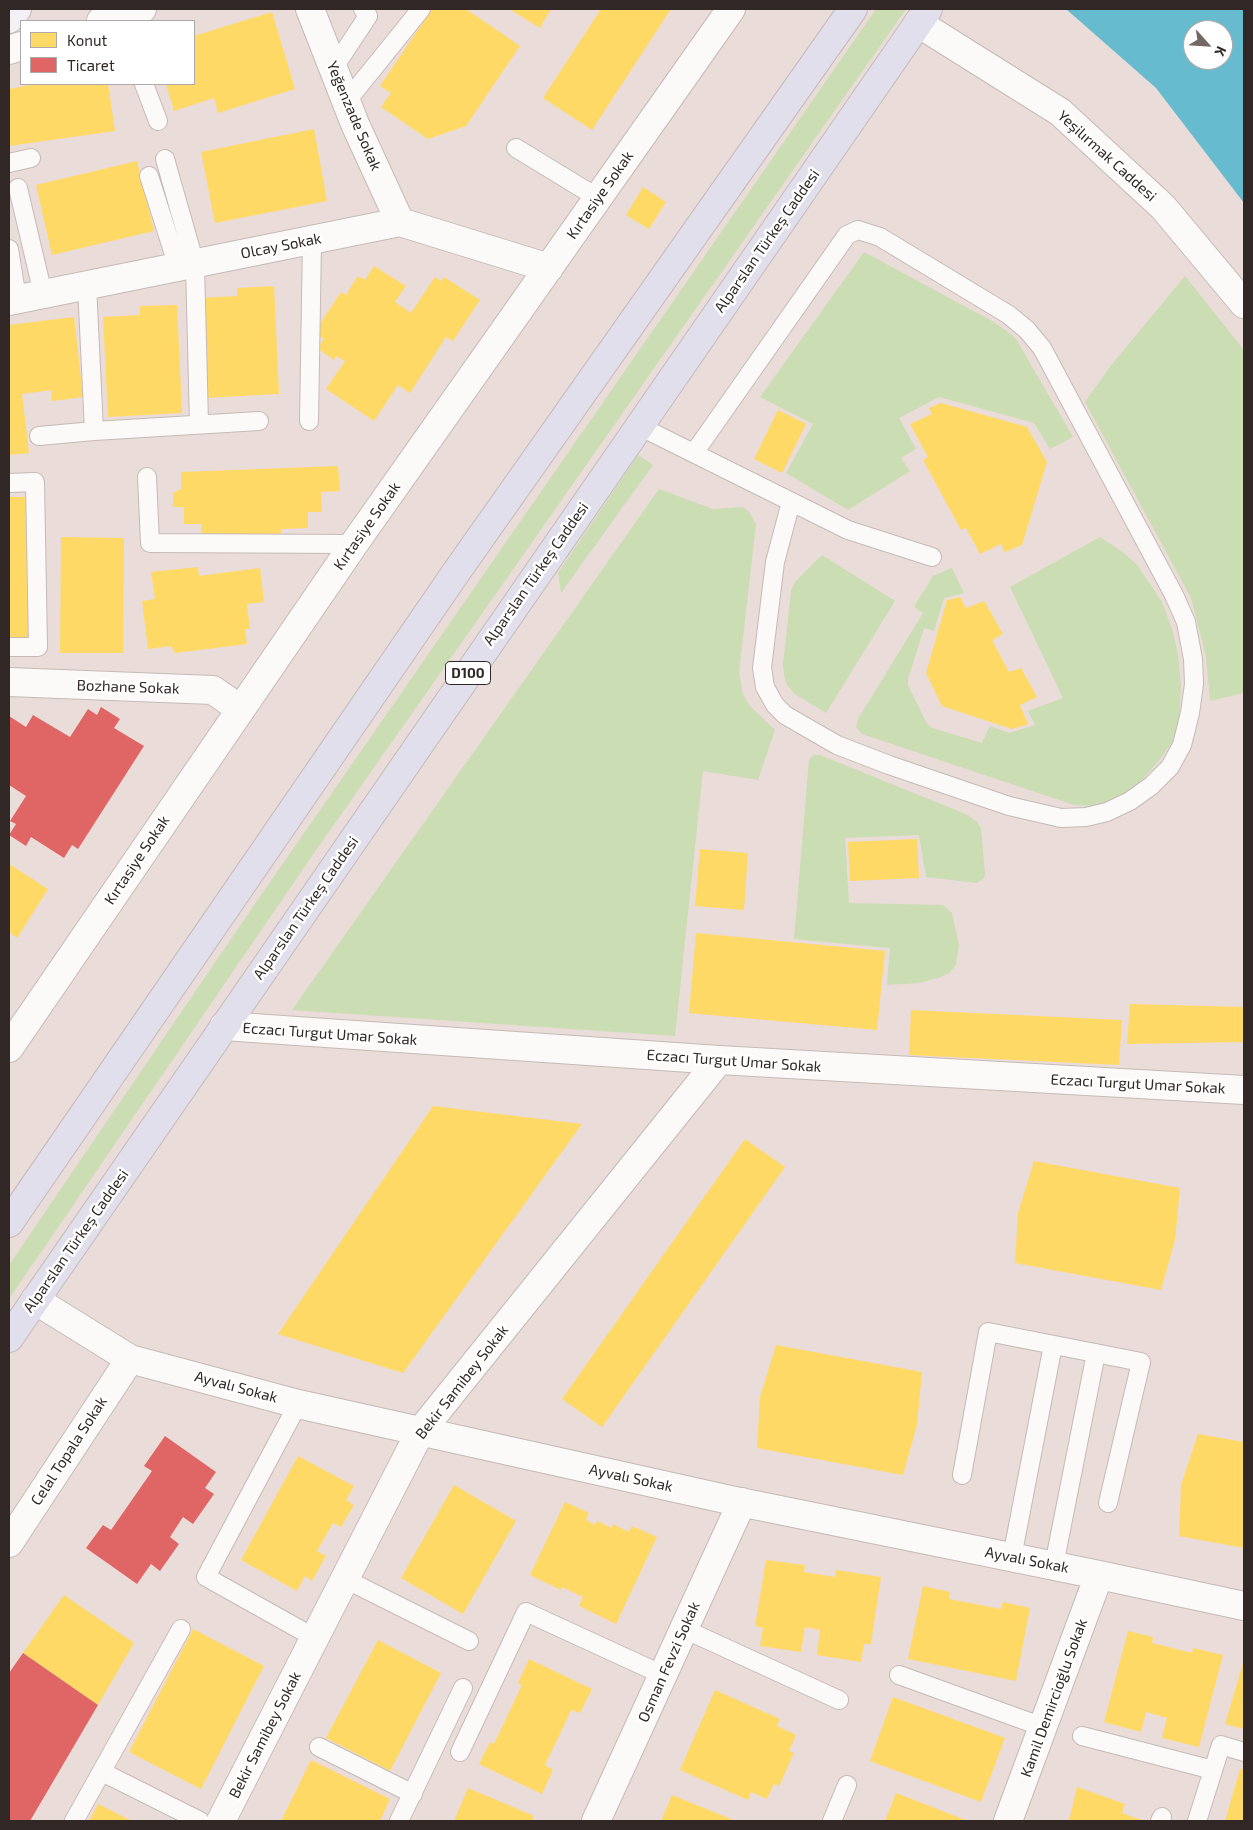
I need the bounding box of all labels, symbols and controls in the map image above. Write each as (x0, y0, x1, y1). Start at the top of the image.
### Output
legend (20, 20, 195, 85)
north arrow (1183, 20, 1233, 70)
text: Konut (67, 31, 107, 49)
text: K (1211, 44, 1231, 59)
text: Ticaret (67, 56, 115, 74)
street label: Yeğenzade Sokak (323, 59, 385, 173)
street label: Yeşilırmak Caddesi (1054, 107, 1160, 205)
street label: Kırtasiye Sokak (563, 147, 637, 243)
street label: Alparslan Türkeş Caddesi (711, 166, 823, 316)
street label: Olcay Sokak (239, 229, 323, 263)
street label: Kırtasiye Sokak (330, 478, 404, 574)
street label: Alparslan Türkeş Caddesi (480, 499, 592, 649)
road number: D100 (446, 661, 490, 684)
street label: Bozhane Sokak (76, 676, 180, 698)
street label: Kırtasiye Sokak (101, 812, 173, 908)
street label: Alparslan Türkeş Caddesi (250, 833, 362, 983)
street label: Eczacı Turgut Umar Sokak (242, 1019, 418, 1049)
street label: Eczacı Turgut Umar Sokak (646, 1046, 822, 1076)
street label: Eczacı Turgut Umar Sokak (1050, 1070, 1226, 1098)
street label: Alparslan Türkeş Caddesi (20, 1166, 132, 1316)
street label: Bekir Samibey Sokak (412, 1321, 512, 1443)
street label: Ayvalı Sokak (193, 1367, 279, 1407)
street label: Celal Topala Sokak (27, 1393, 111, 1509)
street label: Ayvalı Sokak (588, 1460, 674, 1496)
street label: Ayvalı Sokak (984, 1543, 1070, 1577)
street label: Osman Fevzi Sokak (634, 1599, 704, 1725)
street label: Kamil Demircioğlu Sokak (1017, 1616, 1091, 1780)
street label: Bekir Samibey Sokak (225, 1669, 305, 1801)

